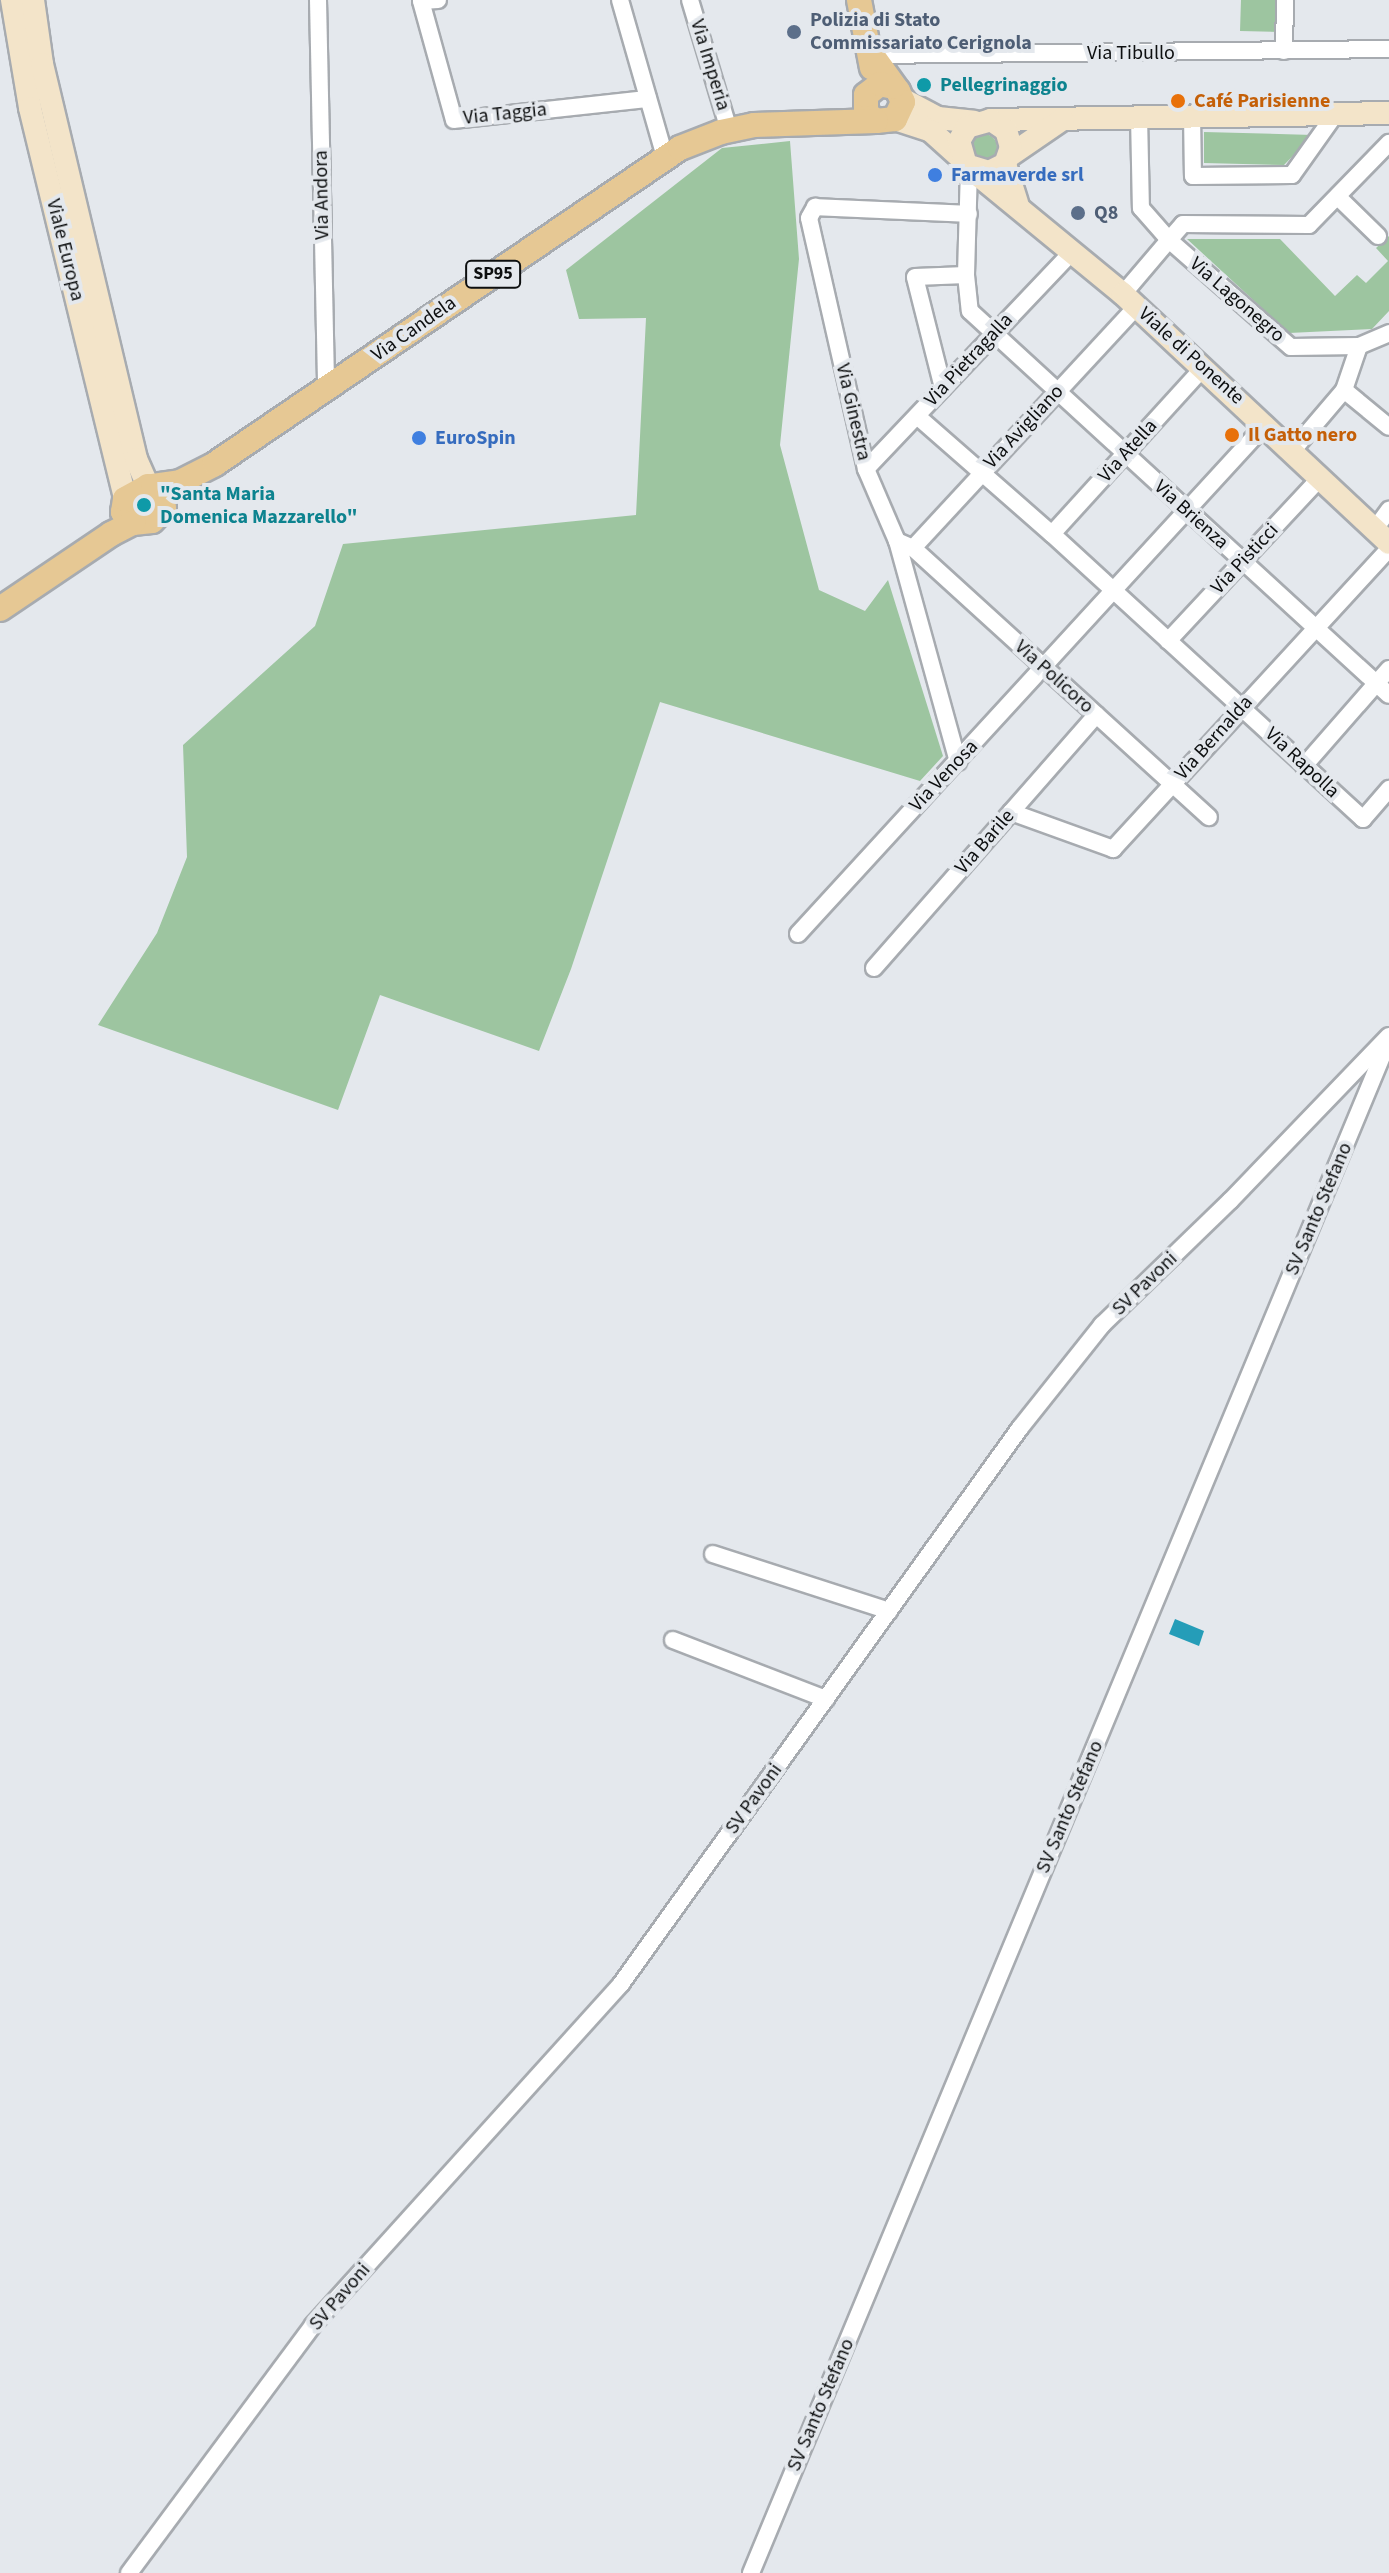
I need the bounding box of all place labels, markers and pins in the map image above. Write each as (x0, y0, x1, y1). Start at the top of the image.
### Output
place label: Polizia di Stato Commissariato Cerignola (810, 8, 1032, 55)
marker: Polizia di Stato Commissariato Cerignola (785, 23, 803, 41)
place label: Pellegrinaggio (940, 73, 1068, 97)
marker: Pellegrinaggio (915, 76, 933, 94)
place label: Café Parisienne (1194, 89, 1330, 113)
marker: Café Parisienne (1169, 92, 1187, 110)
place label: Farmaverde srl (951, 163, 1084, 187)
marker: Farmaverde srl (926, 166, 944, 184)
place label: Q8 (1094, 201, 1118, 225)
marker: Q8 (1069, 204, 1087, 222)
place label: Il Gatto nero (1248, 423, 1357, 447)
place label: EuroSpin (435, 426, 516, 450)
marker: Il Gatto nero (1223, 426, 1241, 444)
marker: EuroSpin (410, 429, 428, 447)
place label: "Santa Maria Domenica Mazzarello" (160, 482, 358, 529)
marker: "Santa Maria Domenica Mazzarello" (135, 496, 153, 514)

